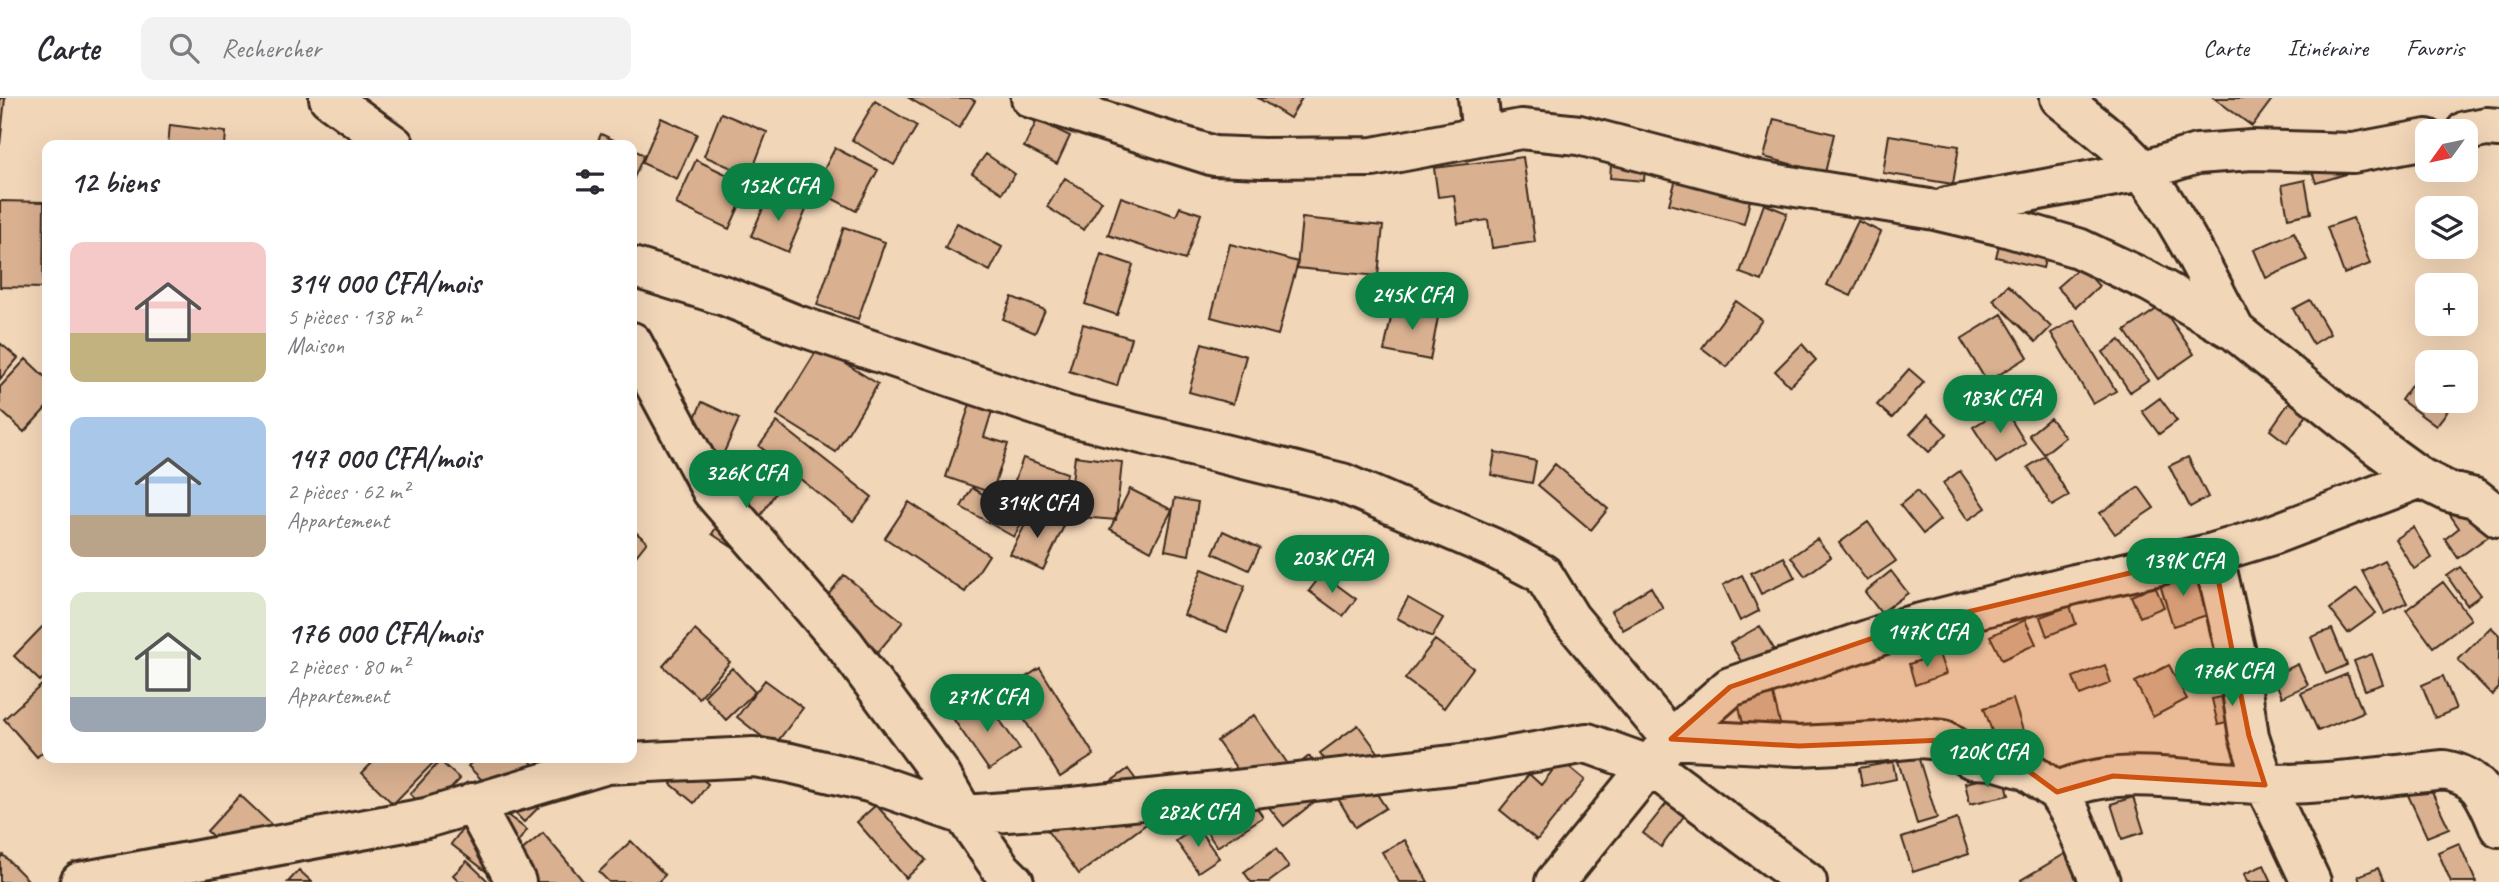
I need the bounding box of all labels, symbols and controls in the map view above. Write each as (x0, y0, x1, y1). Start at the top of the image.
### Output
search box (141, 17, 631, 80)
text: Carte (35, 27, 99, 69)
icon: search (165, 29, 203, 67)
text: Rechercher (221, 32, 321, 65)
text: Carte (2203, 33, 2249, 63)
text: Itinéraire (2287, 33, 2368, 63)
text: Favoris (2406, 33, 2464, 63)
north arrow (2415, 119, 2478, 182)
map controls (2415, 119, 2478, 413)
text: 12 biens (70, 163, 158, 201)
icon: filters (571, 163, 609, 201)
pin: 152K CFA (706, 164, 850, 223)
text: 152K CFA (737, 171, 819, 200)
button: layers (2415, 196, 2478, 259)
text: 314 000 CFA/mois (287, 264, 481, 302)
icon: home (126, 270, 210, 354)
pin: 245K CFA (1340, 272, 1484, 332)
button: + (2415, 273, 2478, 336)
text: 245K CFA (1371, 280, 1453, 309)
text: 5 pièces · 138 m² (287, 302, 419, 331)
text: Maison (287, 331, 344, 360)
button: − (2415, 350, 2478, 413)
pin: 183K CFA (1928, 376, 2072, 435)
text: 183K CFA (1959, 383, 2041, 412)
text: 147 000 CFA/mois (287, 439, 481, 477)
icon: home (126, 445, 210, 529)
pin: 326K CFA (674, 450, 818, 510)
text: 326K CFA (705, 458, 787, 487)
text: 2 pièces · 62 m² (287, 477, 409, 506)
pin: 314K CFA (965, 480, 1109, 540)
text: 314K CFA (996, 488, 1078, 517)
text: Appartement (287, 506, 389, 535)
pin: 203K CFA (1260, 536, 1404, 595)
pin: 139K CFA (2111, 538, 2255, 598)
text: 203K CFA (1291, 543, 1373, 572)
text: 139K CFA (2142, 546, 2224, 575)
pin: 147K CFA (1855, 610, 1999, 669)
text: 176 000 CFA/mois (287, 614, 481, 652)
text: 147K CFA (1886, 617, 1968, 646)
icon: home (126, 620, 210, 704)
pin: 176K CFA (2160, 648, 2304, 708)
text: 2 pièces · 80 m² (287, 652, 409, 681)
text: 176K CFA (2191, 656, 2273, 685)
pin: 271K CFA (915, 674, 1059, 734)
text: Appartement (287, 681, 389, 710)
text: 271K CFA (946, 682, 1028, 711)
pin: 120K CFA (1915, 730, 2059, 789)
text: 120K CFA (1946, 737, 2028, 766)
pin: 282K CFA (1126, 790, 1270, 849)
text: 282K CFA (1157, 797, 1239, 826)

